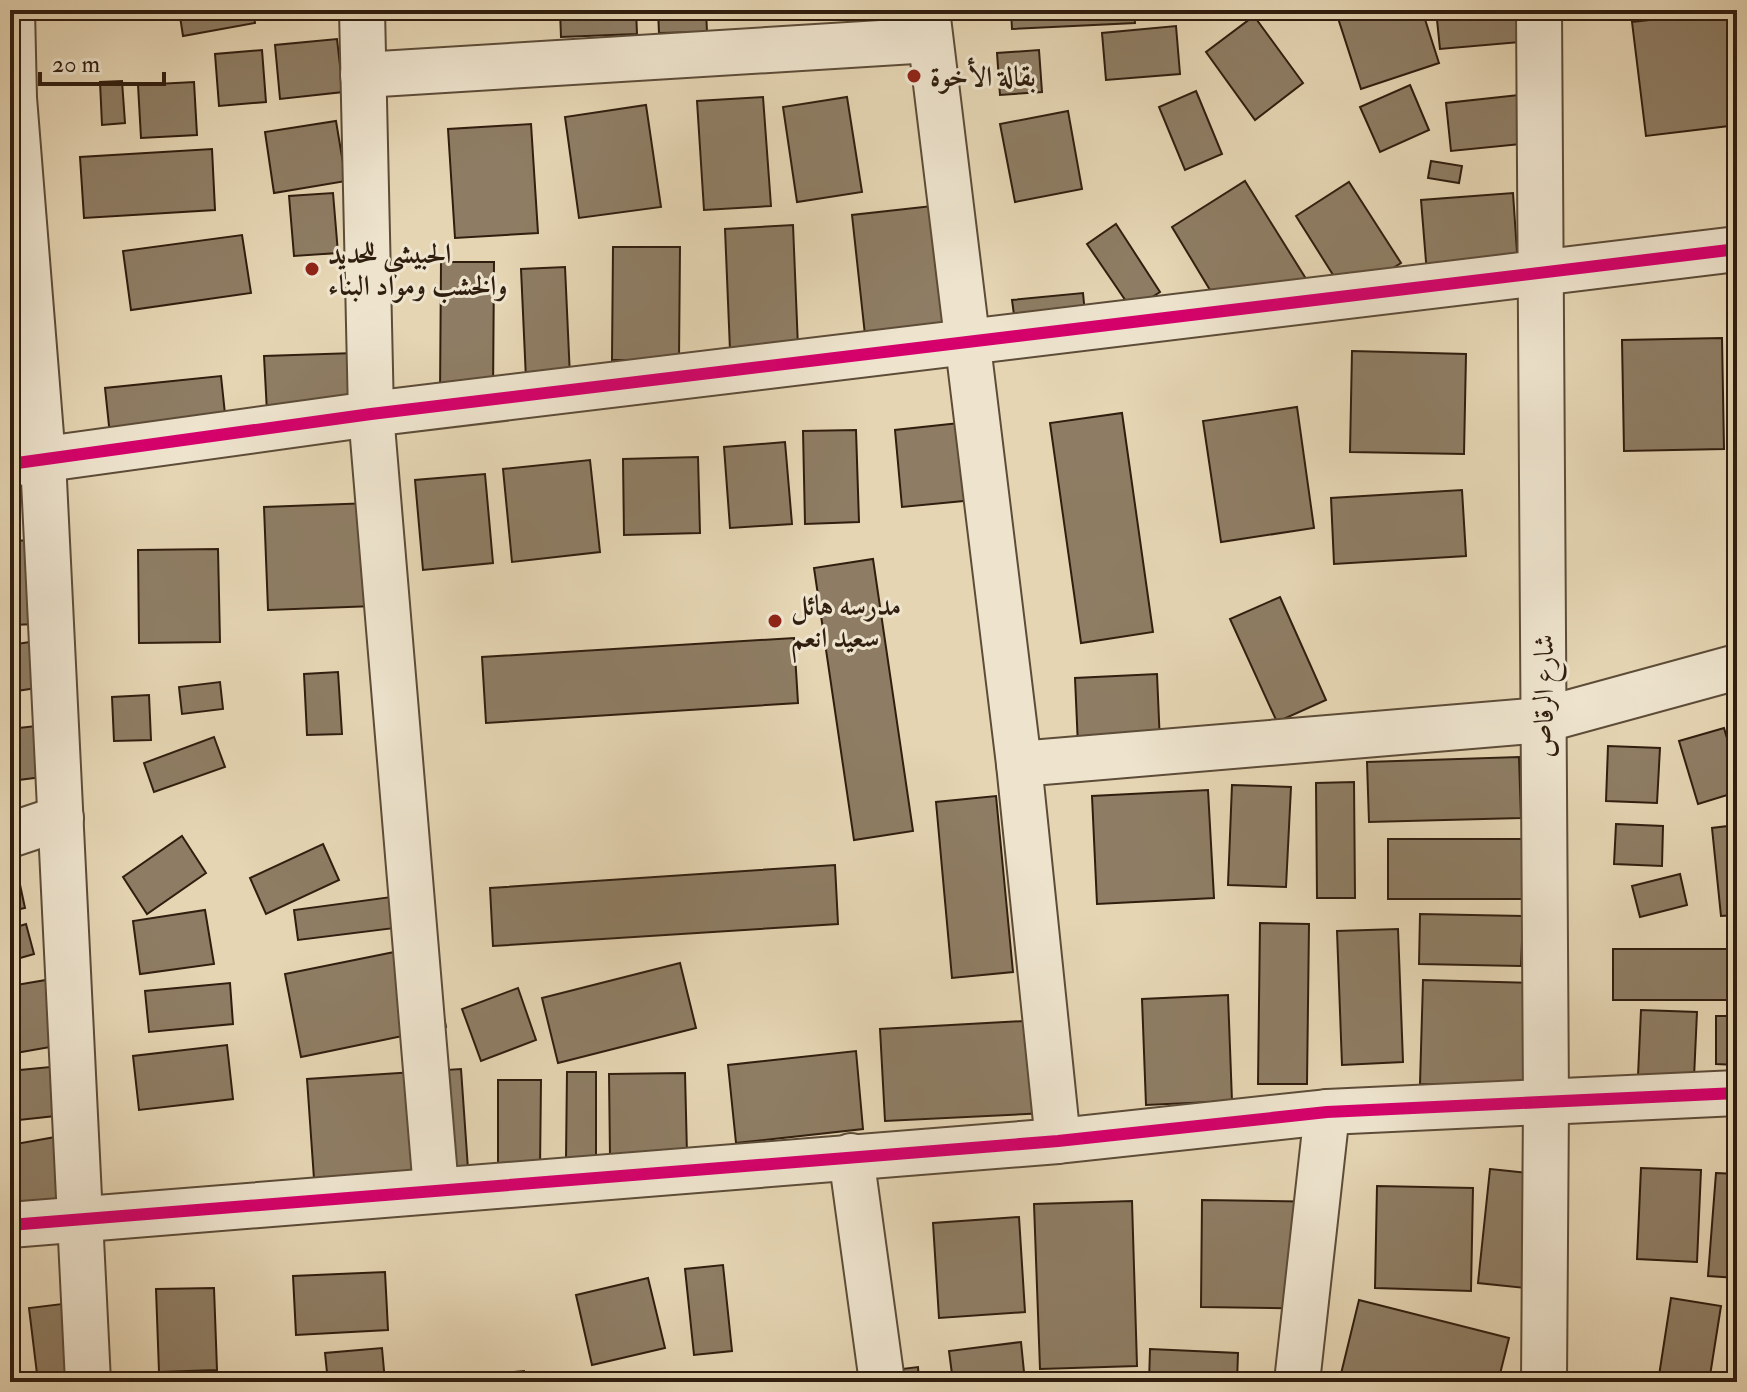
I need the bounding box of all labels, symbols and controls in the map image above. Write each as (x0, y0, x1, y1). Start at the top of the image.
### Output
scale bar (40, 36, 164, 86)
text: 20 m (52, 49, 101, 80)
place label: بقالة الأخوة (930, 57, 1036, 95)
marker: بقالة الأخوة (905, 67, 923, 85)
place label: الحبيشي للحديد والخشب ومواد البناء (328, 237, 508, 304)
marker: الحبيشي للحديد والخشب ومواد البناء (303, 260, 321, 278)
place label: مدرسه هائل سعيد انعم (791, 589, 901, 663)
marker: مدرسه هائل سعيد انعم (766, 612, 784, 630)
street label: شارع الرقاص (1527, 634, 1567, 758)

